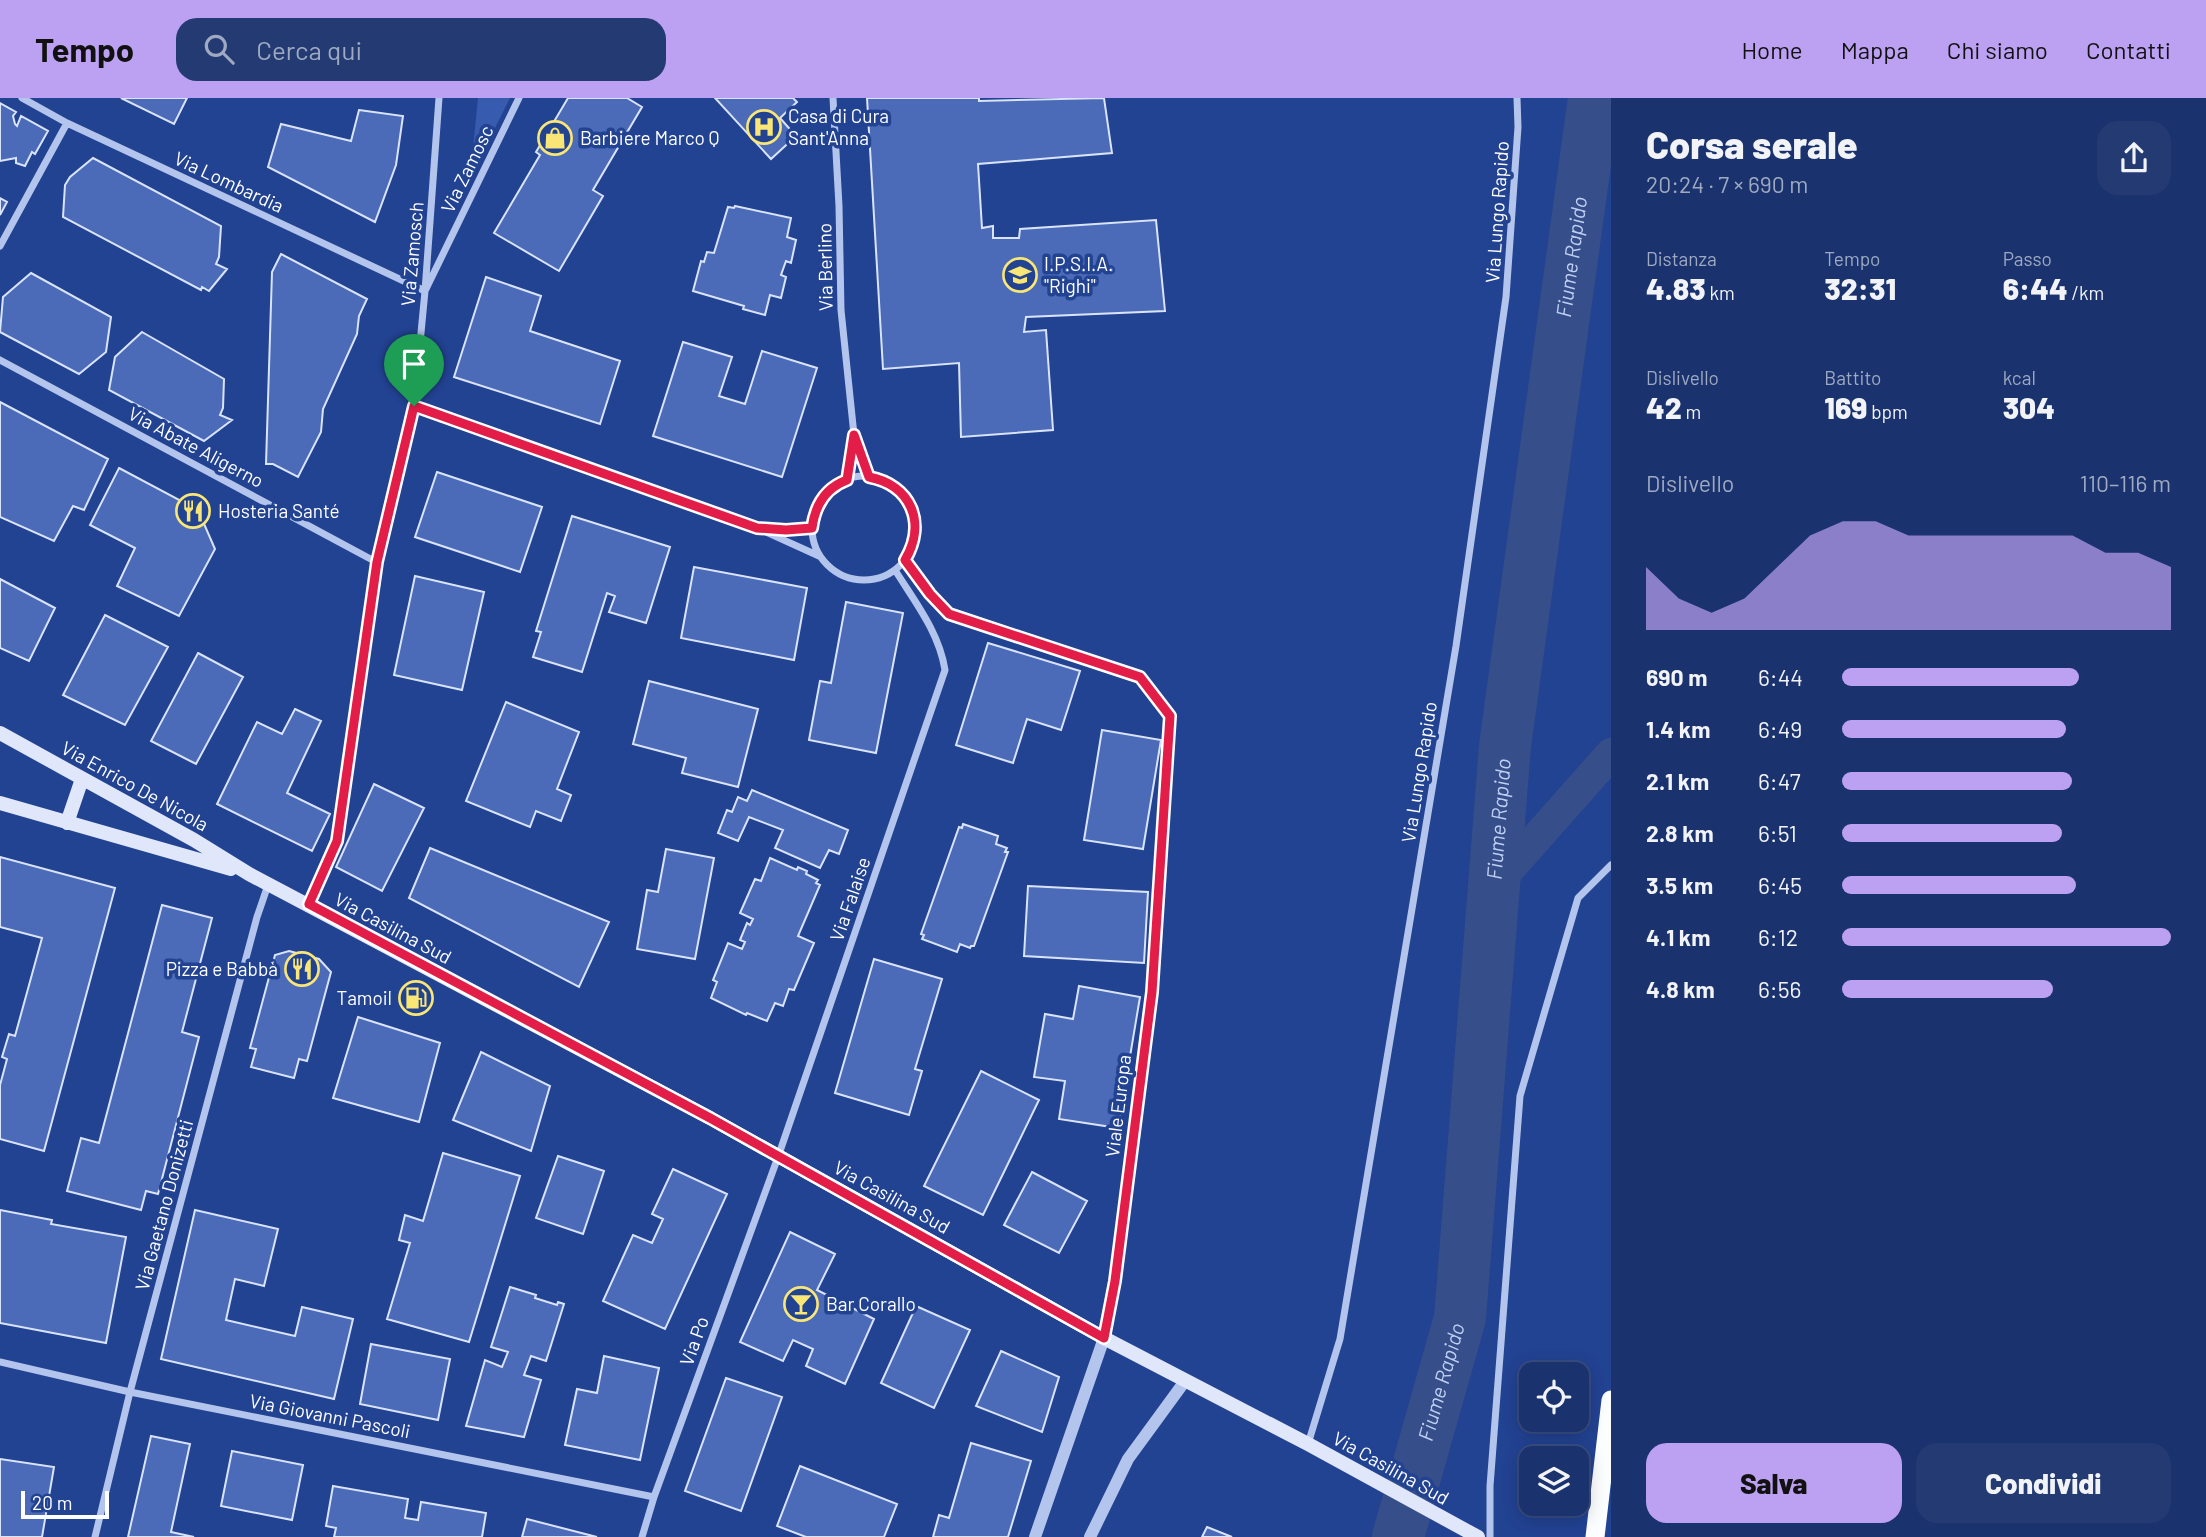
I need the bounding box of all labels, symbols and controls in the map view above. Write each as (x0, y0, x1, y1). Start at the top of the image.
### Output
search box (176, 18, 666, 81)
text: Tempo (35, 29, 134, 69)
icon: search (200, 30, 238, 68)
text: Cerca qui (256, 34, 362, 65)
text: Home (1741, 35, 1803, 64)
text: Mappa (1841, 35, 1909, 64)
text: Chi siamo (1947, 35, 2048, 64)
text: Contatti (2086, 35, 2171, 64)
place label: Casa di Cura Sant'Anna (788, 104, 889, 149)
hospital icon: Casa di Cura Sant'Anna (745, 108, 783, 146)
shop icon: Barbiere Marco Q (536, 119, 574, 157)
street label: Via Zamosc (435, 121, 498, 216)
text: Corsa serale (1646, 121, 1858, 167)
button: share (2097, 121, 2171, 195)
place label: Barbiere Marco Q (580, 126, 720, 149)
street label: Via Lungo Rapido (1480, 140, 1513, 284)
street label: Via Lombardia (171, 146, 288, 217)
text: 20:24 · 7 × 690 m (1646, 170, 1808, 198)
water label: Fiume Rapido (1550, 195, 1591, 319)
street label: Via Zamosch (395, 201, 428, 307)
street label: Via Berlino (812, 223, 837, 311)
text: Distanza (1646, 247, 1717, 270)
text: Tempo (1824, 247, 1880, 270)
text: Passo (2003, 247, 2052, 270)
place label: I.P.S.I.A. "Righi" (1044, 252, 1113, 297)
school or university icon: I.P.S.I.A. "Righi" (1001, 256, 1039, 294)
text: 4.83 (1646, 270, 1706, 306)
text: 32:31 (1824, 270, 1896, 306)
text: 6:44 (2003, 270, 2068, 306)
text: km (1706, 281, 1735, 304)
text: /km (2068, 281, 2104, 304)
pin (384, 334, 444, 406)
icon: arrive (395, 345, 433, 383)
text: Dislivello (1646, 366, 1719, 389)
text: Battito (1824, 366, 1881, 389)
text: kcal (2003, 366, 2036, 389)
text: 42 (1646, 389, 1682, 425)
text: 169 (1824, 389, 1867, 425)
text: 304 (2003, 389, 2055, 425)
text: m (1682, 400, 1701, 423)
text: bpm (1867, 400, 1908, 423)
street label: Via Abate Aligerno (125, 401, 268, 492)
text: Dislivello (1646, 469, 1734, 497)
text: 110–116 m (2080, 469, 2171, 497)
restaurant icon: Hosteria Santé (174, 492, 212, 530)
place label: Hosteria Santé (218, 499, 340, 522)
text: 690 m (1646, 663, 1707, 691)
text: 6:44 (1758, 663, 1803, 691)
street label: Via Lungo Rapido (1396, 700, 1441, 844)
text: 1.4 km (1646, 715, 1710, 743)
text: 6:49 (1758, 715, 1802, 743)
street label: Via Enrico De Nicola (58, 736, 213, 836)
water label: Fiume Rapido (1481, 757, 1515, 881)
text: 2.1 km (1646, 767, 1709, 795)
text: 6:47 (1758, 767, 1801, 795)
text: 2.8 km (1646, 819, 1714, 847)
text: 6:51 (1758, 819, 1797, 847)
street label: Via Falaise (824, 854, 875, 944)
text: 3.5 km (1646, 871, 1713, 899)
text: 6:45 (1758, 871, 1802, 899)
street label: Via Casilina Sud (331, 887, 456, 968)
text: 4.1 km (1646, 923, 1710, 951)
text: 6:12 (1758, 923, 1798, 951)
restaurant icon: Pizza e Babbà (283, 950, 321, 988)
place label: Pizza e Babbà (166, 957, 278, 980)
text: 4.8 km (1646, 975, 1715, 1003)
text: 6:56 (1758, 975, 1801, 1003)
fuel station icon: Tamoil (397, 979, 435, 1017)
place label: Tamoil (337, 986, 392, 1009)
street label: Viale Europa (1100, 1053, 1135, 1159)
street label: Via Gaetano Donizetti (130, 1117, 197, 1293)
street label: Via Casilina Sud (830, 1155, 954, 1238)
bar icon: Bar Corallo (782, 1285, 820, 1323)
place label: Bar Corallo (826, 1292, 916, 1315)
street label: Via Po (674, 1313, 713, 1369)
water label: Fiume Rapido (1412, 1320, 1469, 1444)
map controls (1519, 1362, 1589, 1516)
button: locate (1519, 1362, 1589, 1432)
street label: Via Giovanni Pascoli (248, 1389, 412, 1442)
street label: Via Casilina Sud (1329, 1426, 1453, 1509)
button: Salva (1646, 1443, 1902, 1523)
button: Condividi (1916, 1443, 2171, 1523)
button: layers (1519, 1446, 1589, 1516)
scale bar (21, 1488, 108, 1520)
text: 20 m (32, 1491, 72, 1514)

